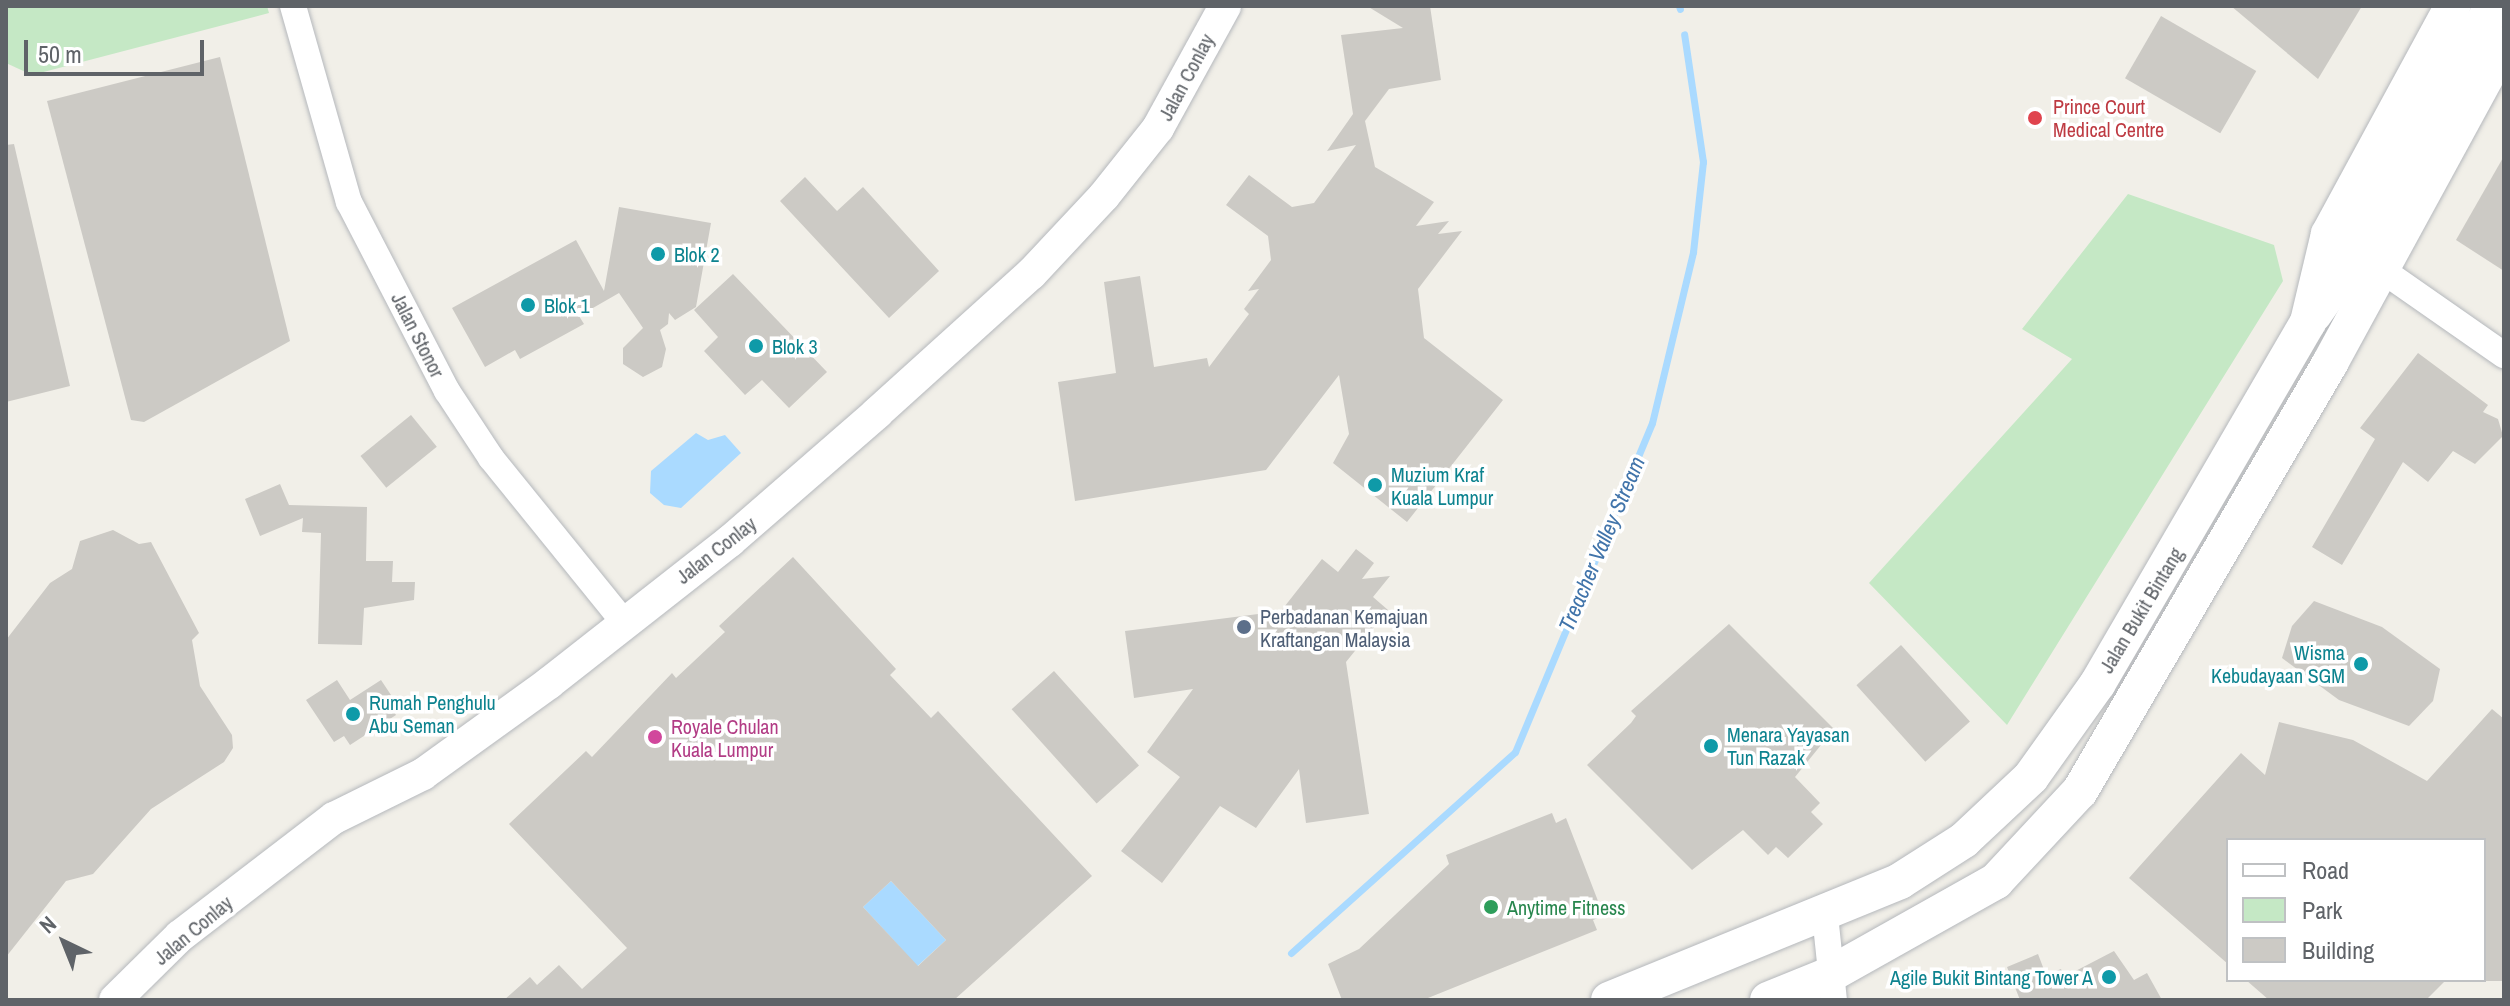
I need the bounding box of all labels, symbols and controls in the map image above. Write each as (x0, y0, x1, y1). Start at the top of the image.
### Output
scale bar (28, 24, 208, 74)
street label: Jalan Conlay (1153, 30, 1219, 124)
text: 50 m (38, 38, 82, 70)
place label: Prince Court Medical Centre (2053, 94, 2164, 141)
marker: Prince Court Medical Centre (2024, 107, 2046, 129)
place label: Blok 2 (674, 242, 720, 266)
marker: Blok 2 (649, 245, 667, 263)
street label: Jalan Stonor (386, 289, 450, 381)
place label: Blok 1 (544, 293, 590, 317)
marker: Blok 1 (519, 296, 537, 314)
place label: Blok 3 (772, 334, 818, 358)
marker: Blok 3 (747, 337, 765, 355)
water label: Treacher Valley Stream (1553, 453, 1651, 635)
place label: Muzium Kraf Kuala Lumpur (1391, 462, 1493, 509)
marker: Muzium Kraf Kuala Lumpur (1366, 476, 1384, 494)
street label: Jalan Conlay (671, 511, 761, 589)
street label: Jalan Bukit Bintang (2094, 543, 2188, 677)
place label: Perbadanan Kemajuan Kraftangan Malaysia (1260, 604, 1428, 651)
marker: Perbadanan Kemajuan Kraftangan Malaysia (1235, 618, 1253, 636)
place label: Wisma Kebudayaan SGM (2211, 640, 2345, 687)
marker: Wisma Kebudayaan SGM (2352, 655, 2370, 673)
place label: Rumah Penghulu Abu Seman (369, 690, 496, 737)
marker: Rumah Penghulu Abu Seman (344, 705, 362, 723)
place label: Royale Chulan Kuala Lumpur (671, 714, 779, 761)
place label: Menara Yayasan Tun Razak (1727, 722, 1850, 769)
marker: Royale Chulan Kuala Lumpur (646, 728, 664, 746)
marker: Menara Yayasan Tun Razak (1702, 737, 1720, 755)
legend (2226, 838, 2486, 982)
text: Road (2302, 854, 2349, 886)
street label: Jalan Conlay (149, 890, 237, 970)
text: Park (2302, 894, 2342, 926)
place label: Anytime Fitness (1507, 895, 1625, 919)
marker: Anytime Fitness (1482, 898, 1500, 916)
north arrow (24, 902, 104, 982)
text: N (33, 909, 63, 940)
text: Building (2302, 934, 2374, 966)
place label: Agile Bukit Bintang Tower A (1889, 965, 2093, 989)
marker: Agile Bukit Bintang Tower A (2100, 968, 2118, 986)

